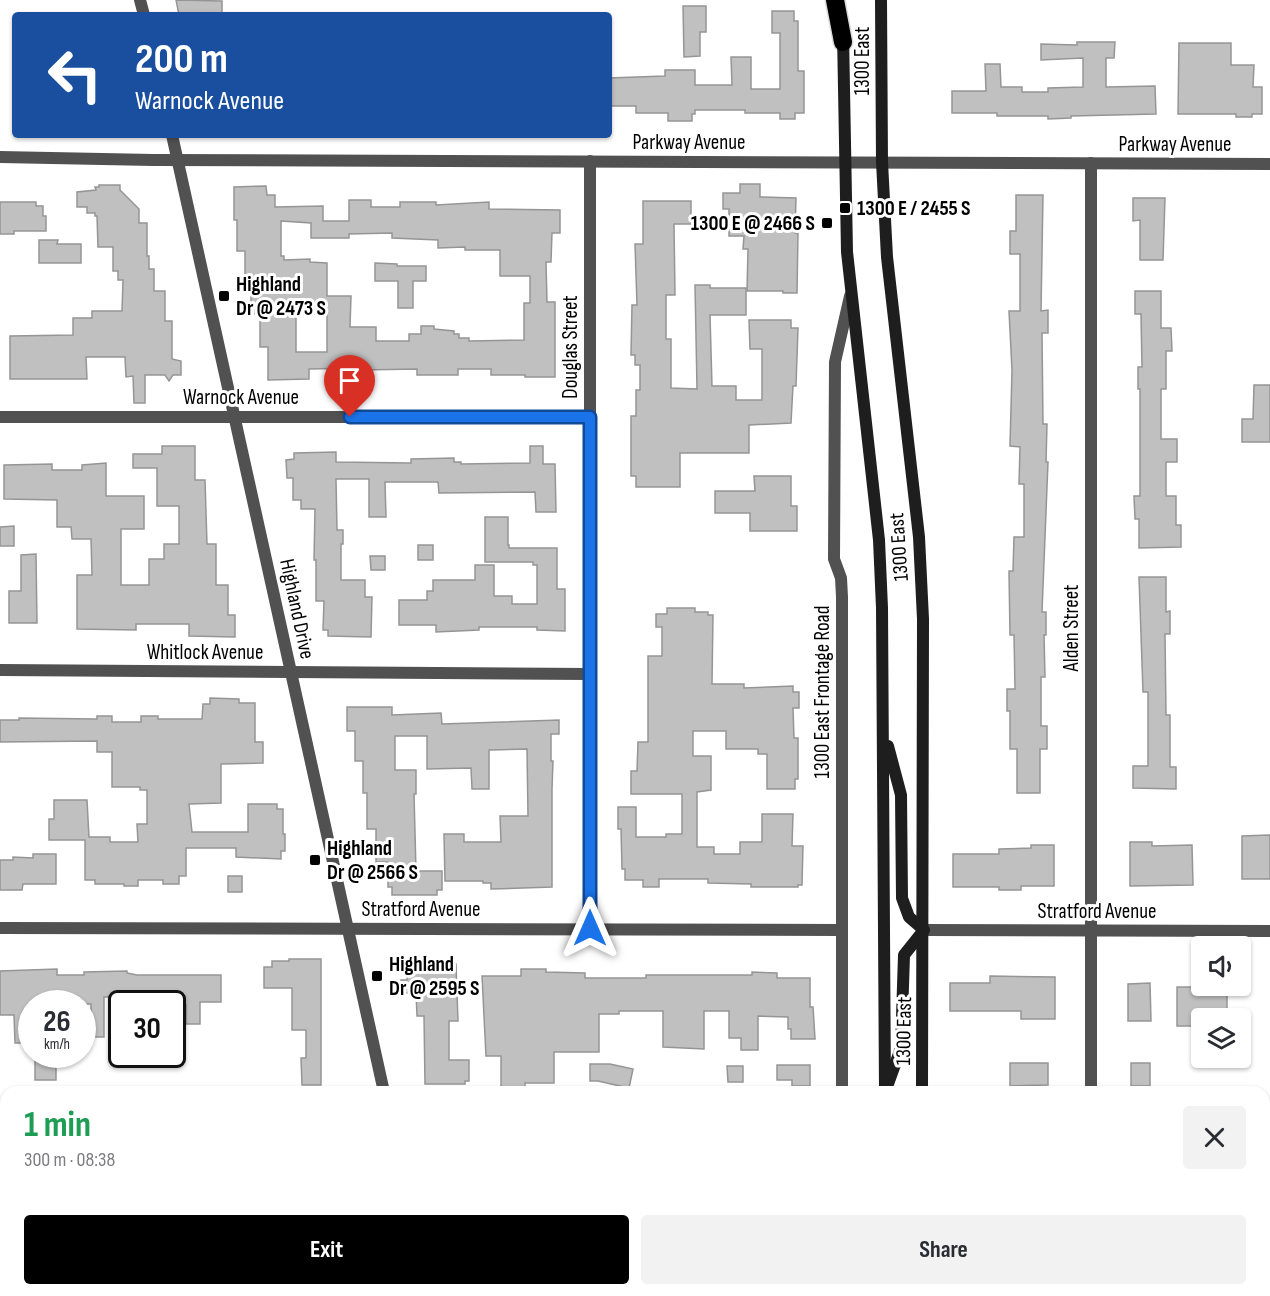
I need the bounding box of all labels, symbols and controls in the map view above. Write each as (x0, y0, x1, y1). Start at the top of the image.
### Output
street label: 1300 East (850, 27, 875, 95)
text: 200 m (135, 34, 228, 85)
icon: left (36, 36, 114, 114)
text: Warnock Avenue (135, 85, 284, 117)
street label: Parkway Avenue (632, 130, 746, 155)
street label: Parkway Avenue (1118, 132, 1232, 157)
place label: 1300 E / 2455 S (857, 196, 971, 221)
marker: 1300 E / 2455 S (838, 201, 852, 215)
place label: 1300 E @ 2466 S (691, 211, 815, 236)
marker: 1300 E @ 2466 S (820, 216, 834, 230)
place label: Highland Dr @ 2473 S (236, 272, 326, 321)
marker: Highland Dr @ 2473 S (217, 289, 231, 303)
street label: Douglas Street (558, 295, 583, 399)
pin (324, 355, 375, 417)
icon: arrive (333, 364, 366, 397)
street label: Warnock Avenue (183, 385, 299, 410)
street label: 1300 East (884, 512, 914, 582)
street label: Highland Drive (274, 557, 320, 661)
street label: Alden Street (1059, 584, 1084, 673)
street label: 1300 East Frontage Road (810, 606, 835, 778)
street label: Whitlock Avenue (147, 640, 263, 665)
place label: Highland Dr @ 2566 S (327, 836, 418, 885)
marker: Highland Dr @ 2566 S (308, 853, 322, 867)
position arrow (558, 896, 622, 960)
street label: Stratford Avenue (361, 897, 481, 922)
street label: Stratford Avenue (1037, 899, 1157, 924)
map controls (1191, 936, 1251, 1068)
button: sound (1191, 936, 1251, 996)
place label: Highland Dr @ 2595 S (389, 952, 479, 1001)
marker: Highland Dr @ 2595 S (370, 969, 384, 983)
speed limit sign: 30 (108, 990, 186, 1068)
street label: 1300 East (891, 996, 917, 1066)
text: 26 (43, 1004, 71, 1040)
button: layers (1191, 1008, 1251, 1068)
text: km/h (44, 1035, 70, 1054)
text: 1 min (24, 1104, 91, 1147)
button: close (1183, 1106, 1246, 1169)
text: 300 m · 08:38 (24, 1148, 115, 1172)
button: Exit (24, 1215, 629, 1284)
button: Share (641, 1215, 1246, 1284)

